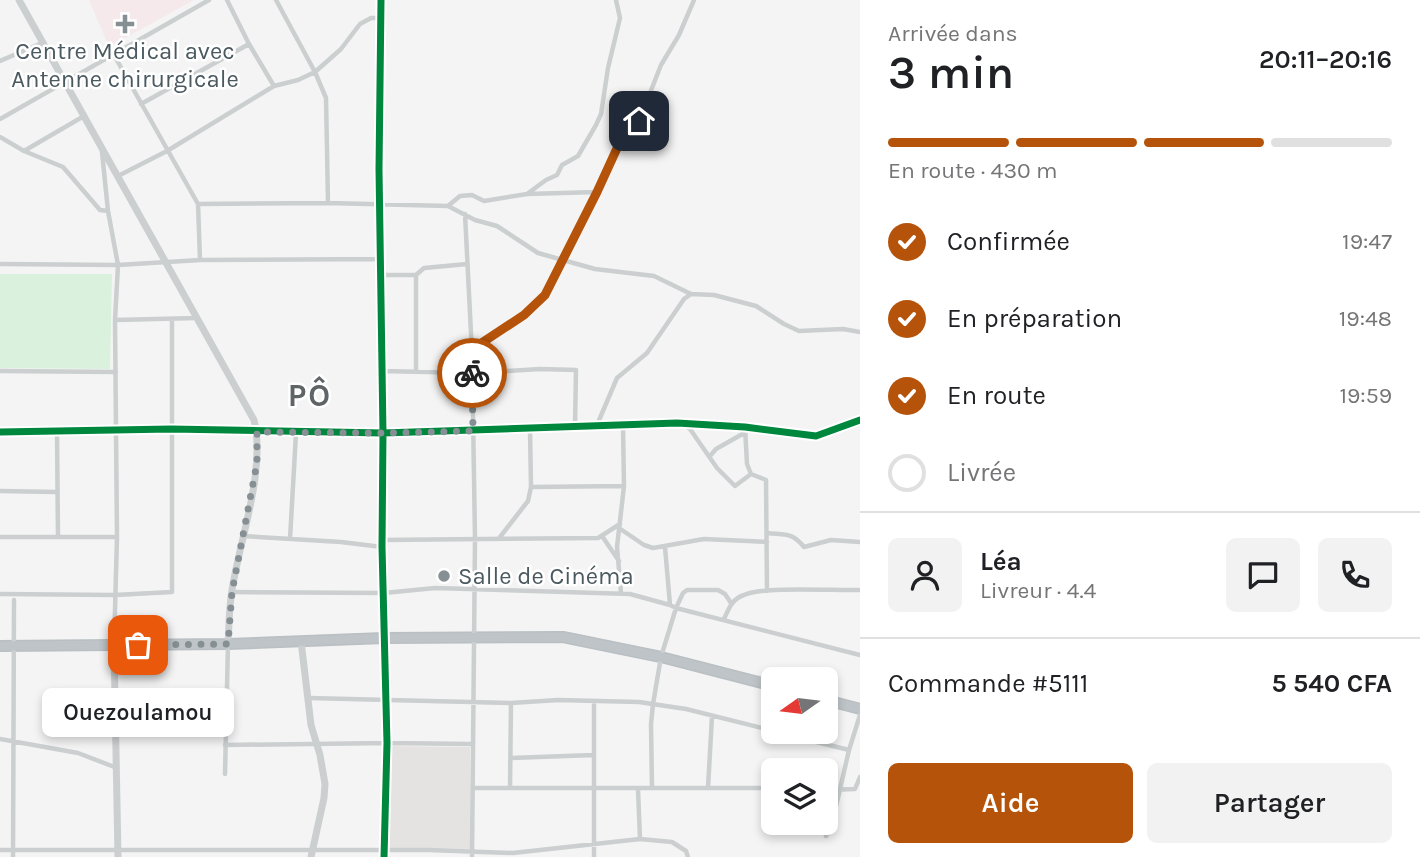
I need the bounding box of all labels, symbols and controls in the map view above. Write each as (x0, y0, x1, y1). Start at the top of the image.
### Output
marker: Centre Médical avec Antenne chirurgicale (115, 14, 135, 34)
text: Arrivée dans (888, 20, 1018, 47)
place label: Centre Médical avec Antenne chirurgicale (11, 37, 239, 93)
text: 20:11–20:16 (1259, 44, 1392, 75)
text: 3 min (888, 46, 1014, 100)
pin (609, 91, 669, 151)
icon: home (620, 102, 658, 140)
text: En route · 430 m (888, 157, 1058, 184)
icon: check (888, 223, 926, 261)
text: Confirmée (947, 226, 1070, 257)
text: 19:47 (1342, 228, 1392, 255)
icon: check (888, 300, 926, 338)
text: En préparation (947, 303, 1122, 334)
text: 19:48 (1339, 305, 1392, 332)
courier (437, 338, 507, 408)
icon: bike (453, 354, 491, 392)
district label: PÔ (288, 376, 332, 414)
icon: check (888, 377, 926, 415)
text: En route (947, 380, 1046, 411)
text: 19:59 (1339, 382, 1392, 409)
text: Livrée (947, 457, 1016, 488)
button: person (888, 538, 962, 612)
button: chat (1226, 538, 1300, 612)
button: phone (1318, 538, 1392, 612)
text: Léa (980, 546, 1022, 577)
place label: Salle de Cinéma (458, 562, 634, 590)
marker: Salle de Cinéma (436, 568, 452, 584)
text: Livreur · 4.4 (980, 577, 1096, 604)
pin (108, 615, 168, 675)
icon: bag (119, 626, 157, 664)
north arrow (761, 667, 838, 744)
map controls (761, 667, 838, 835)
text: Commande #5111 (888, 668, 1088, 699)
text: 5 540 CFA (1271, 668, 1392, 699)
callout: Ouezoulamou (42, 687, 234, 736)
text: Ouezoulamou (63, 699, 213, 726)
button: layers (761, 758, 838, 835)
button: Aide (888, 763, 1133, 843)
button: Partager (1147, 763, 1392, 843)

